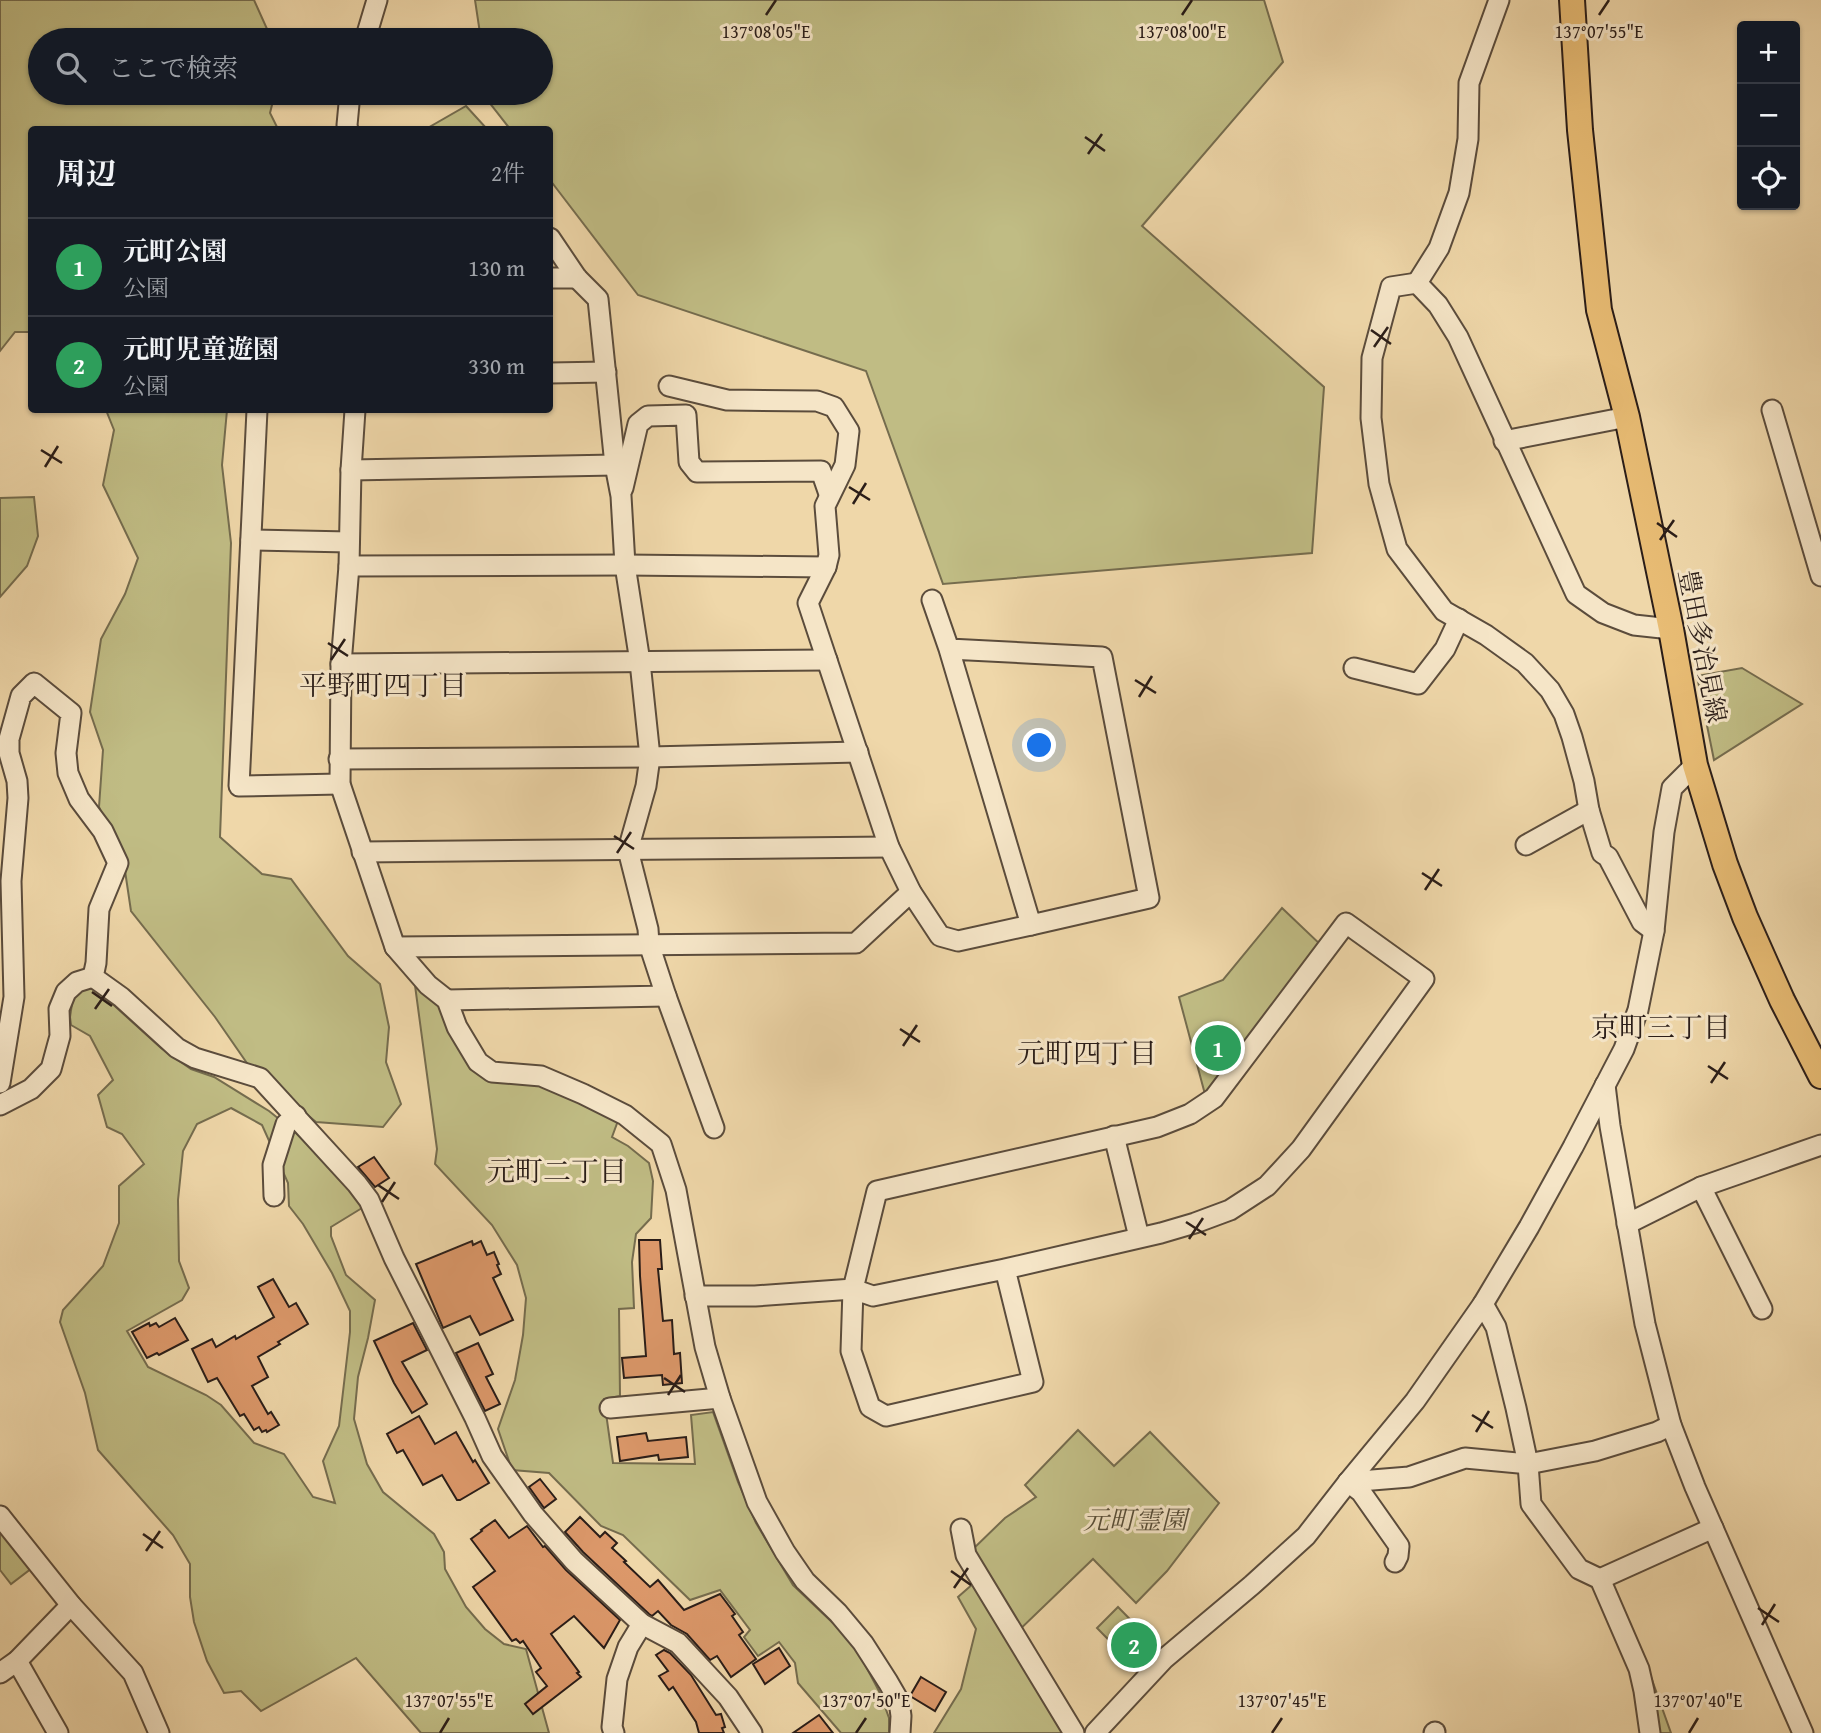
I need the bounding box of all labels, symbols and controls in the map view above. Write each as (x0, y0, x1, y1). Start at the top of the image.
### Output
text: 137°08'05"E (722, 18, 810, 45)
text: 137°08'00"E (1138, 18, 1226, 45)
text: 137°07'55"E (1555, 18, 1643, 45)
map controls (1737, 21, 1800, 210)
button: + (1737, 21, 1800, 84)
search box (28, 28, 553, 105)
icon: search (52, 48, 90, 86)
text: ここで検索 (108, 48, 238, 87)
button: − (1737, 84, 1800, 147)
button: locate (1737, 147, 1800, 210)
text: 周辺 (56, 151, 116, 195)
text: 2件 (491, 156, 525, 189)
text: 元町公園 (123, 231, 227, 270)
text: 1 (73, 251, 85, 284)
text: 130 m (468, 251, 525, 284)
text: 公園 (123, 271, 169, 304)
text: 元町児童遊園 (123, 329, 279, 368)
text: 2 (73, 349, 85, 382)
text: 330 m (468, 349, 525, 382)
text: 公園 (123, 369, 169, 402)
street label: 豊田多治見線 (1669, 566, 1737, 726)
district label: 平野町四丁目 (299, 664, 467, 705)
your location (1022, 728, 1056, 762)
district label: 京町三丁目 (1591, 1006, 1731, 1047)
pin: 1 (1195, 1022, 1241, 1074)
district label: 元町四丁目 (1017, 1032, 1157, 1073)
district label: 元町二丁目 (487, 1150, 627, 1191)
park label: 元町霊園 (1083, 1500, 1191, 1539)
pin: 2 (1111, 1619, 1157, 1671)
text: 137°07'55"E (405, 1687, 493, 1714)
text: 137°07'50"E (822, 1687, 910, 1714)
text: 137°07'45"E (1238, 1687, 1326, 1714)
text: 137°07'40"E (1654, 1687, 1742, 1714)

